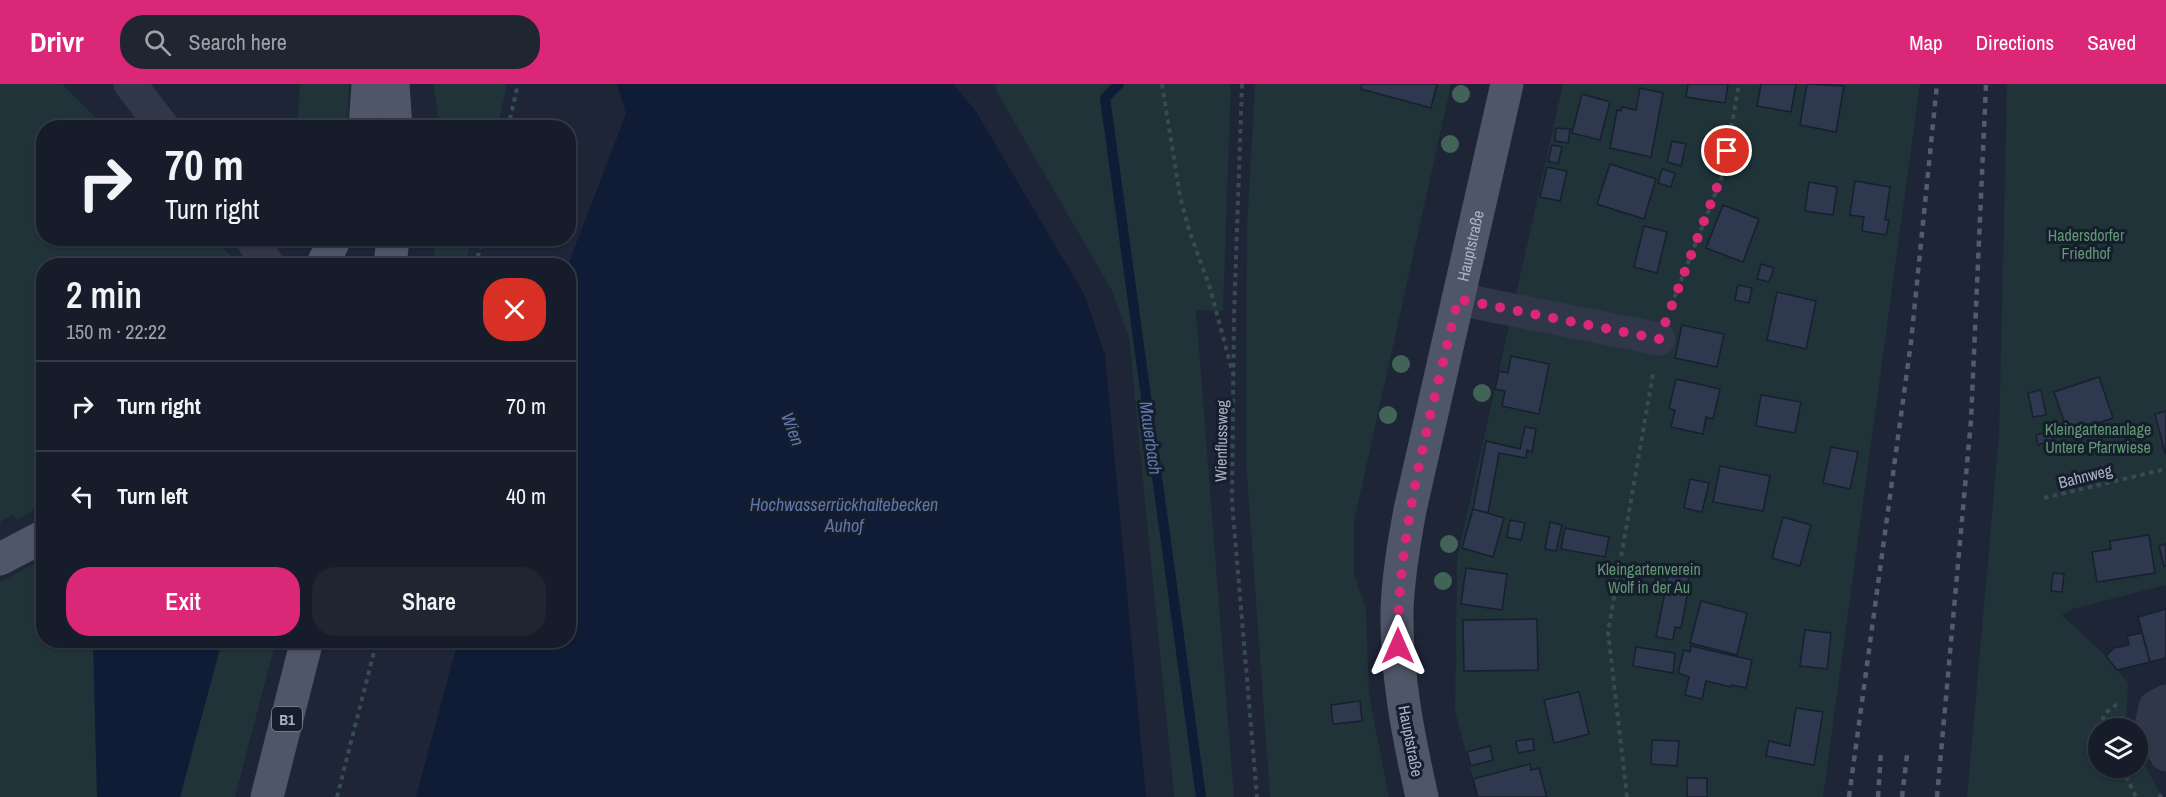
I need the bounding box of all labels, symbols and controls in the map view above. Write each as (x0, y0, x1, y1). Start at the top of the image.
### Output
search box (120, 15, 540, 69)
text: Drivr (30, 23, 84, 61)
icon: search (141, 26, 174, 59)
text: Search here (189, 27, 287, 57)
text: Map (1909, 28, 1943, 57)
text: Directions (1976, 28, 2054, 57)
text: Saved (2087, 28, 2136, 57)
pin (1701, 125, 1752, 176)
icon: arrive (1710, 134, 1743, 167)
text: 70 m (165, 137, 244, 193)
icon: right (66, 144, 144, 222)
text: Turn right (165, 191, 259, 227)
street label: Hauptstraße (1451, 208, 1489, 283)
park label: Hadersdorfer Friedhof (2048, 224, 2125, 264)
text: 2 min (66, 271, 142, 319)
button: close (483, 278, 546, 341)
text: 150 m · 22:22 (66, 318, 166, 345)
icon: right (66, 390, 99, 423)
text: Turn right (117, 391, 201, 421)
text: 70 m (506, 391, 546, 421)
street label: Wienflussweg (1209, 399, 1233, 482)
water label: Mauerbach (1133, 400, 1169, 476)
water label: Wien (775, 409, 811, 449)
park label: Kleingartenanlage Untere Pfarrwiese (2045, 418, 2151, 458)
street label: Bahnweg (2056, 459, 2115, 493)
icon: left (66, 480, 99, 513)
text: Turn left (117, 481, 188, 511)
text: 40 m (506, 481, 546, 511)
water label: Hochwasserrückhaltebecken Auhof (750, 492, 938, 538)
park label: Kleingartenverein Wolf in der Au (1597, 558, 1701, 598)
button: Exit (66, 567, 300, 636)
button: Share (312, 567, 546, 636)
position arrow (1366, 614, 1430, 678)
street label: Hauptstraße (1393, 703, 1429, 779)
road number: B1 (272, 707, 302, 731)
map controls (2088, 718, 2148, 778)
button: layers (2088, 718, 2148, 778)

